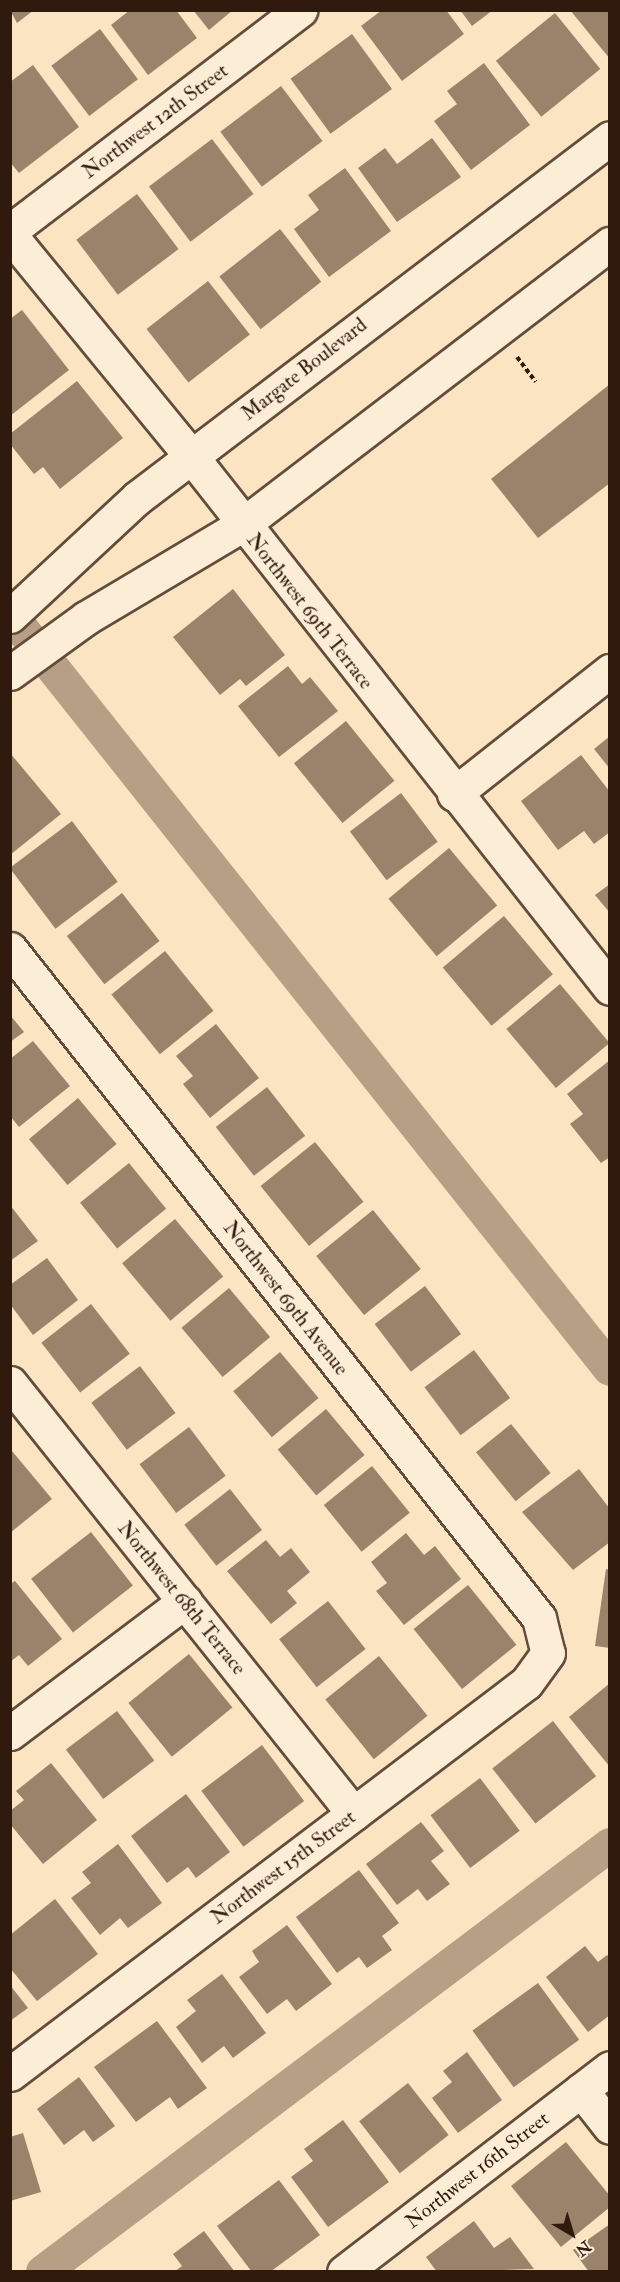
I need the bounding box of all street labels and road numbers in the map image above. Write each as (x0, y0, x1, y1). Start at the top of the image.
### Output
street label: Northwest 12th Street (77, 58, 233, 184)
street label: Margate Boulevard (237, 313, 371, 425)
street label: Northwest 69th Terrace (242, 528, 378, 694)
street label: Northwest 69th Avenue (218, 1216, 354, 1380)
street label: Northwest 68th Terrace (113, 1517, 251, 1679)
street label: Northwest 15th Street (206, 1805, 360, 1929)
street label: Northwest 16th Street (400, 2106, 554, 2234)

